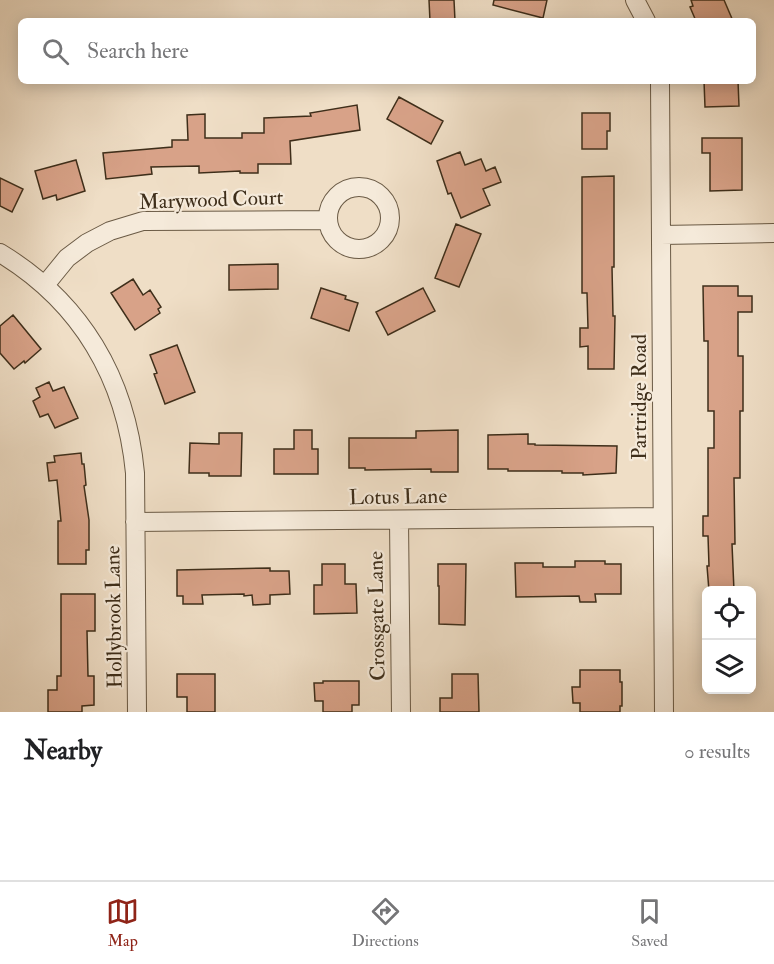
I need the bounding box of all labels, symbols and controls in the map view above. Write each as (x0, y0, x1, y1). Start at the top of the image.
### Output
search box (18, 18, 756, 84)
icon: search (39, 35, 72, 68)
text: Search here (87, 37, 189, 65)
street label: Marywood Court (138, 184, 284, 216)
street label: Partridge Road (626, 333, 653, 460)
street label: Lotus Lane (349, 483, 448, 511)
street label: Hollybrook Lane (99, 545, 129, 689)
street label: Crossgate Lane (362, 551, 392, 681)
map controls (702, 586, 756, 694)
button: locate (702, 586, 756, 640)
button: layers (702, 640, 756, 694)
text: Nearby (24, 735, 102, 767)
text: 0 results (684, 739, 750, 764)
tab: Map (106, 895, 139, 951)
tab: Directions (352, 895, 419, 951)
tab: Saved (631, 895, 668, 951)

